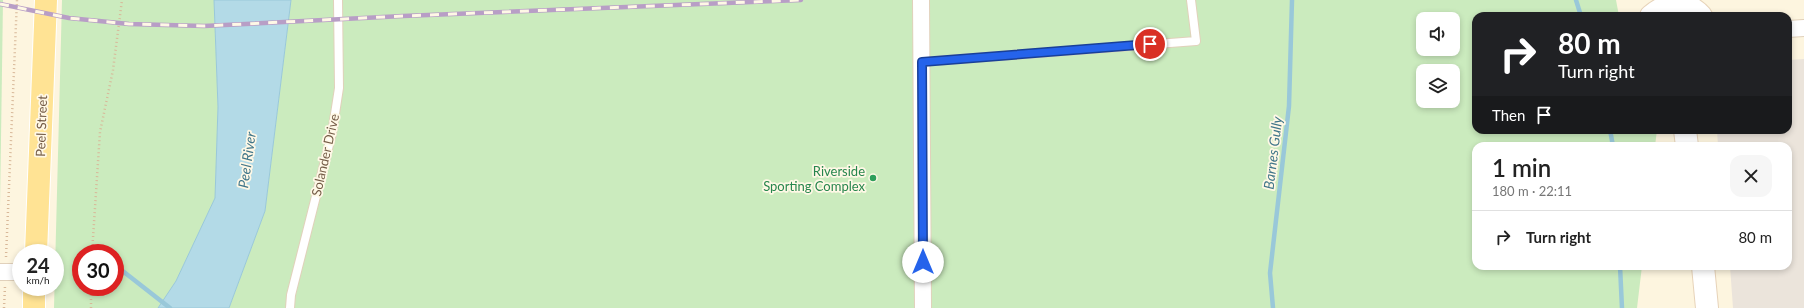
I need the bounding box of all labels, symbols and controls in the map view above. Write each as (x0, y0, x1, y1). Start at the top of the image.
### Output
map controls (1416, 12, 1460, 108)
button: sound (1416, 12, 1460, 56)
text: 80 m (1558, 26, 1621, 60)
pin (1133, 27, 1167, 61)
icon: right (1492, 28, 1544, 80)
icon: arrive (1139, 33, 1161, 55)
text: Turn right (1558, 60, 1635, 82)
button: layers (1416, 64, 1460, 108)
street label: Peel Street (32, 94, 50, 157)
icon: arrive (1533, 104, 1555, 126)
text: Then (1492, 106, 1525, 124)
street label: Solander Drive (308, 112, 342, 198)
water label: Barnes Gully (1260, 115, 1285, 190)
water label: Peel River (234, 130, 259, 189)
text: 1 min (1492, 153, 1551, 182)
button: close (1730, 155, 1772, 197)
place label: Riverside Sporting Complex (763, 163, 866, 194)
marker: Riverside Sporting Complex (868, 173, 878, 183)
text: 180 m · 22:11 (1492, 183, 1572, 199)
icon: right (1492, 226, 1514, 248)
text: Turn right (1526, 228, 1591, 246)
text: 80 m (1738, 228, 1772, 246)
position arrow (902, 241, 944, 283)
speed limit sign: 30 (72, 244, 124, 296)
text: 24 (26, 253, 50, 277)
text: km/h (26, 274, 50, 286)

